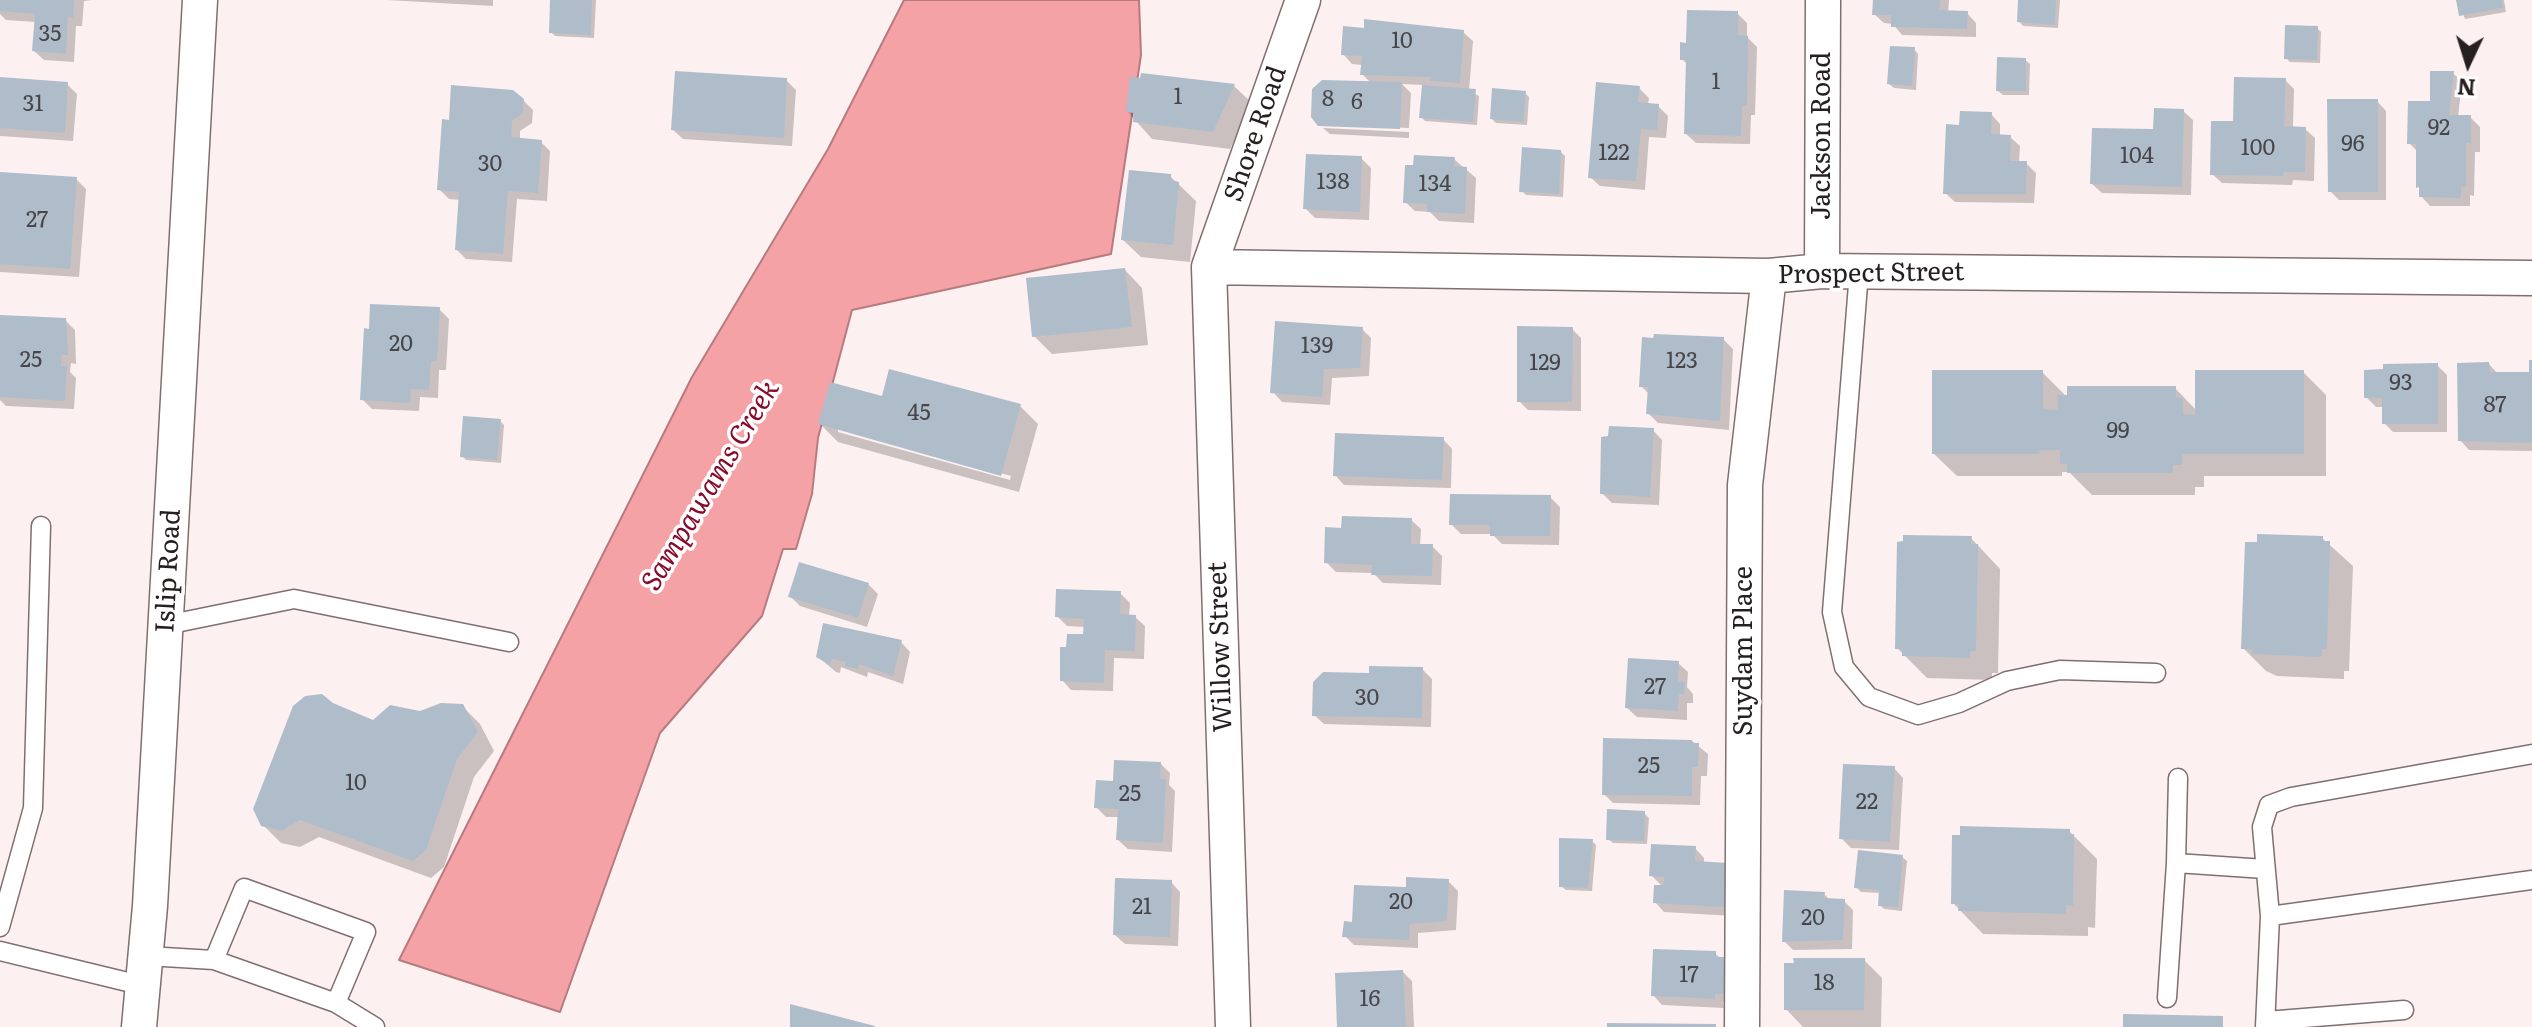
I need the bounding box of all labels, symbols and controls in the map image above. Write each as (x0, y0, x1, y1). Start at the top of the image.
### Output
house number: 35 (39, 22, 61, 48)
north arrow (2428, 24, 2508, 104)
house number: 10 (1391, 29, 1413, 55)
street label: Jackson Road (1806, 52, 1838, 220)
street label: Shore Road (1218, 62, 1294, 206)
house number: 1 (1712, 70, 1720, 96)
text: N (2456, 71, 2477, 106)
house number: 1 (1174, 85, 1182, 111)
house number: 8 (1322, 87, 1334, 113)
house number: 6 (1351, 90, 1363, 116)
house number: 31 (23, 92, 43, 118)
house number: 92 (2428, 116, 2450, 142)
house number: 96 (2341, 132, 2365, 158)
house number: 100 (2241, 136, 2275, 162)
house number: 122 (1598, 141, 1630, 167)
house number: 104 (2120, 144, 2154, 170)
house number: 30 (478, 152, 502, 178)
house number: 138 (1317, 170, 1349, 196)
house number: 134 (1419, 172, 1451, 198)
house number: 27 (26, 208, 48, 234)
street label: Prospect Street (1777, 257, 1965, 291)
house number: 20 (389, 332, 413, 358)
house number: 139 (1301, 334, 1333, 360)
house number: 25 (20, 348, 42, 374)
house number: 123 (1666, 349, 1698, 375)
house number: 129 (1529, 351, 1561, 377)
house number: 93 (2389, 371, 2413, 397)
water label: Sampawams Creek (635, 375, 787, 597)
house number: 87 (2483, 393, 2507, 419)
house number: 45 (907, 401, 931, 427)
house number: 99 (2106, 419, 2130, 445)
street label: Islip Road (150, 508, 188, 634)
street label: Willow Street (1202, 561, 1240, 733)
street label: Suydam Place (1728, 566, 1760, 736)
house number: 27 (1644, 675, 1666, 701)
house number: 30 (1355, 686, 1379, 712)
house number: 25 (1638, 754, 1660, 780)
house number: 10 (345, 771, 367, 797)
house number: 25 (1119, 782, 1141, 808)
house number: 22 (1856, 790, 1878, 816)
house number: 20 (1389, 890, 1413, 916)
house number: 21 (1132, 895, 1152, 921)
house number: 20 (1801, 906, 1825, 932)
house number: 17 (1679, 963, 1699, 989)
house number: 18 (1813, 971, 1835, 997)
house number: 16 (1360, 987, 1380, 1013)

